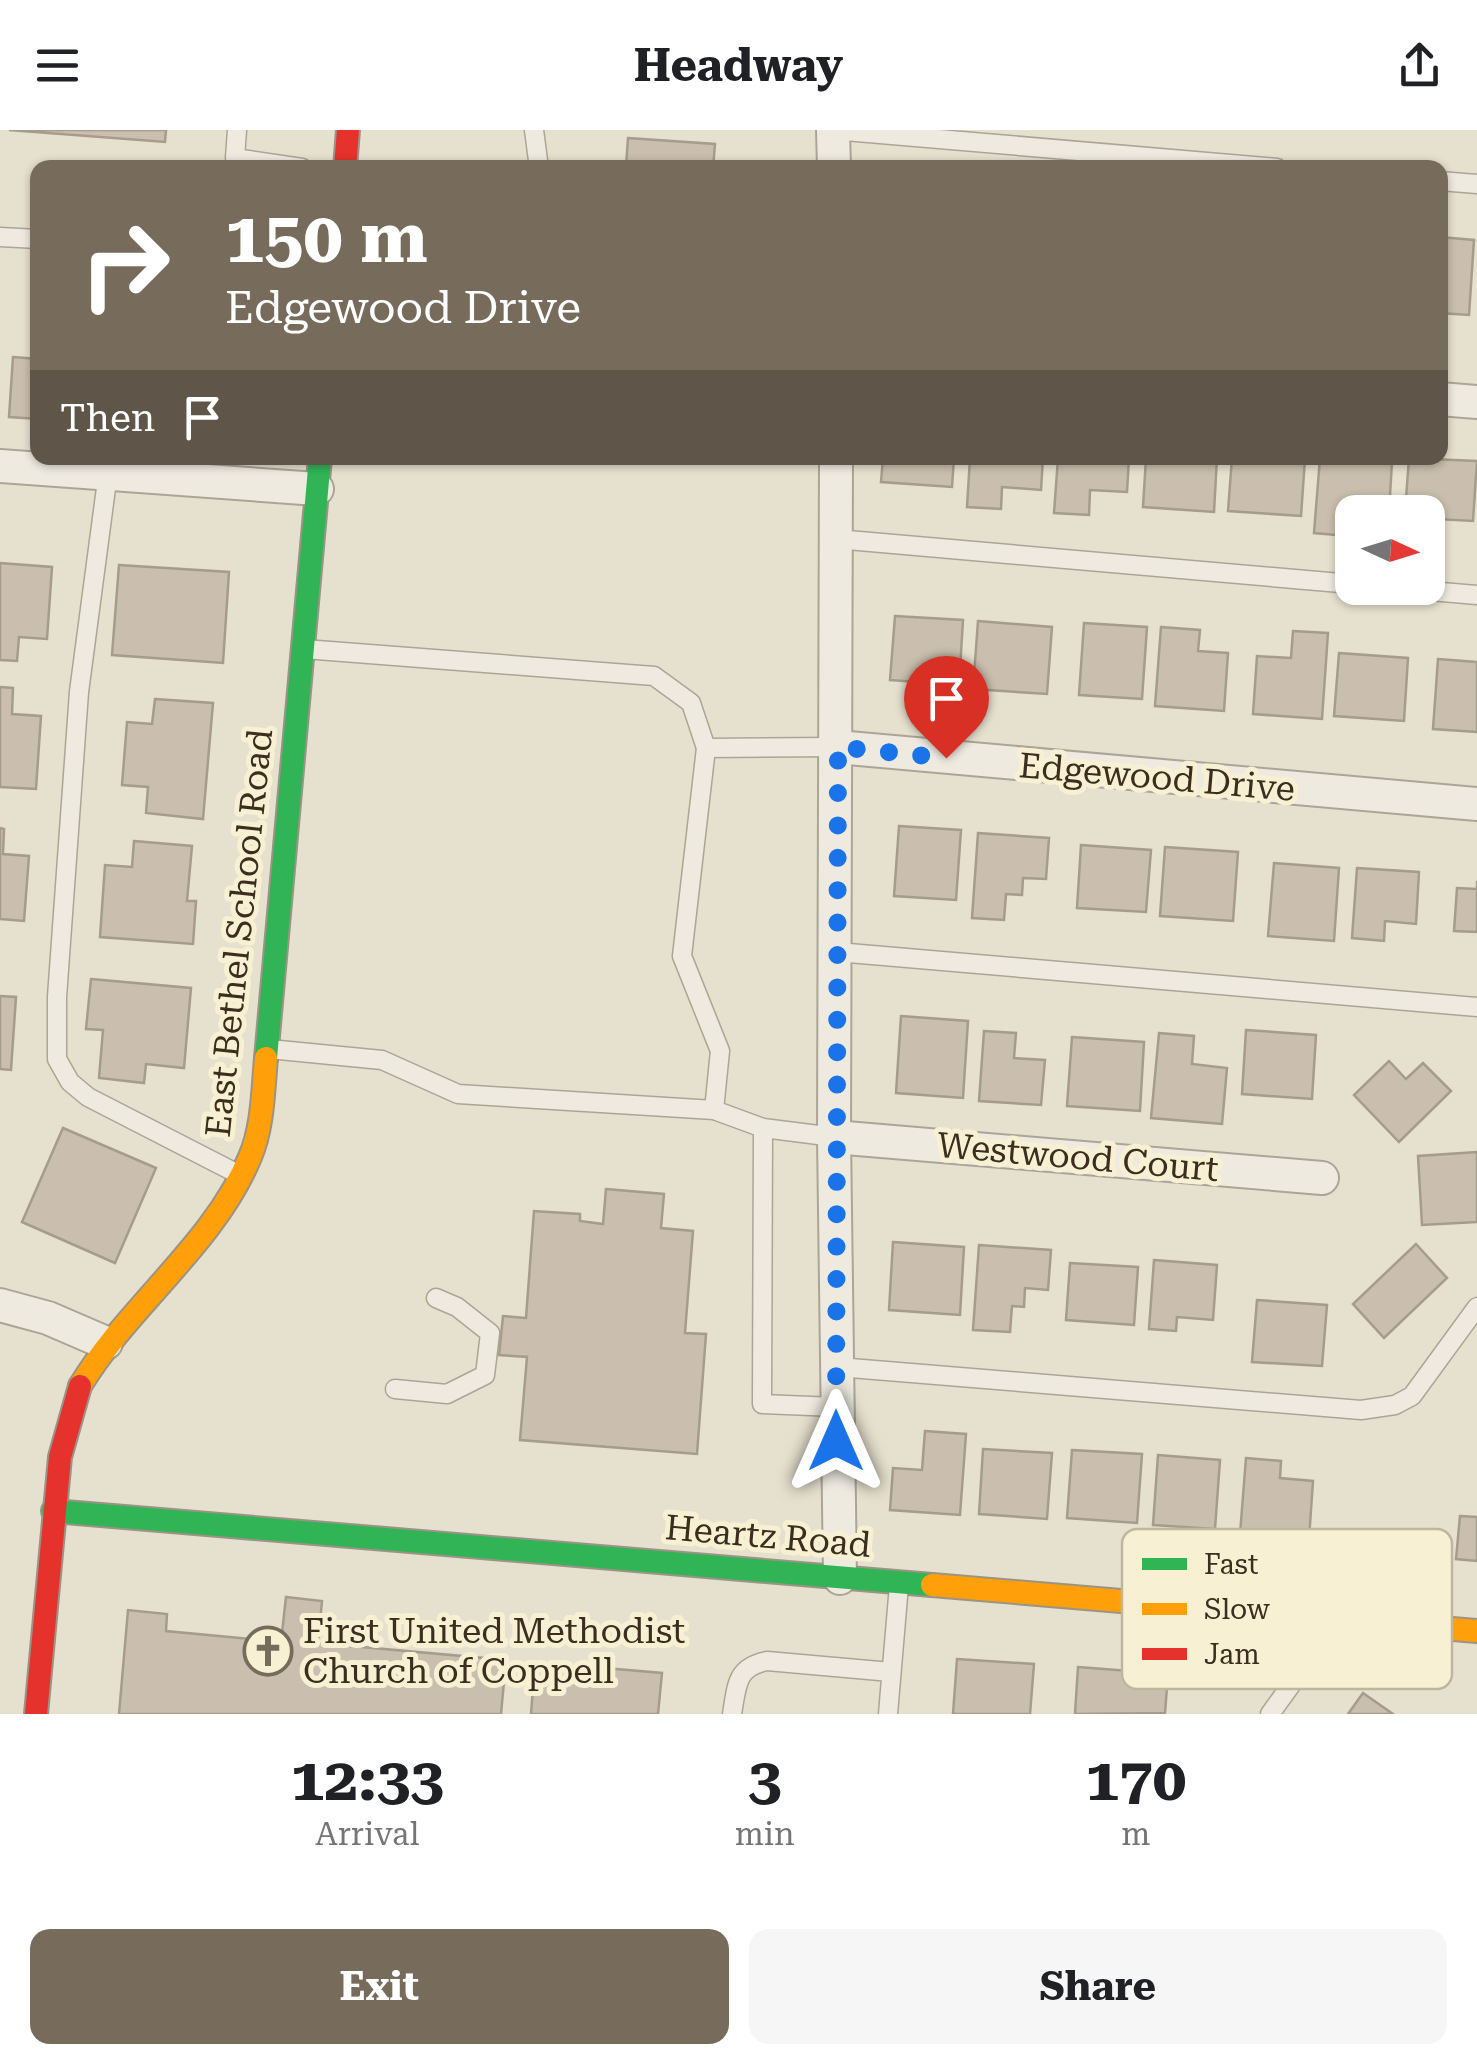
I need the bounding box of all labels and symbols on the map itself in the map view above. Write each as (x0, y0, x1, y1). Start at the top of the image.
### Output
north arrow (1335, 495, 1445, 605)
pin (904, 656, 989, 759)
street label: East Bethel School Road (198, 727, 281, 1139)
street label: Edgewood Drive (1017, 745, 1297, 810)
street label: Westwood Court (936, 1125, 1220, 1190)
position arrow (784, 1389, 888, 1493)
street label: Heartz Road (663, 1507, 873, 1566)
legend (1122, 1529, 1452, 1689)
text: Fast (1204, 1548, 1258, 1581)
text: Slow (1204, 1593, 1271, 1626)
place label: First United Methodist Church of Coppell (303, 1611, 685, 1692)
church icon: First United Methodist Church of Coppell (242, 1625, 294, 1677)
text: Jam (1204, 1638, 1260, 1671)

